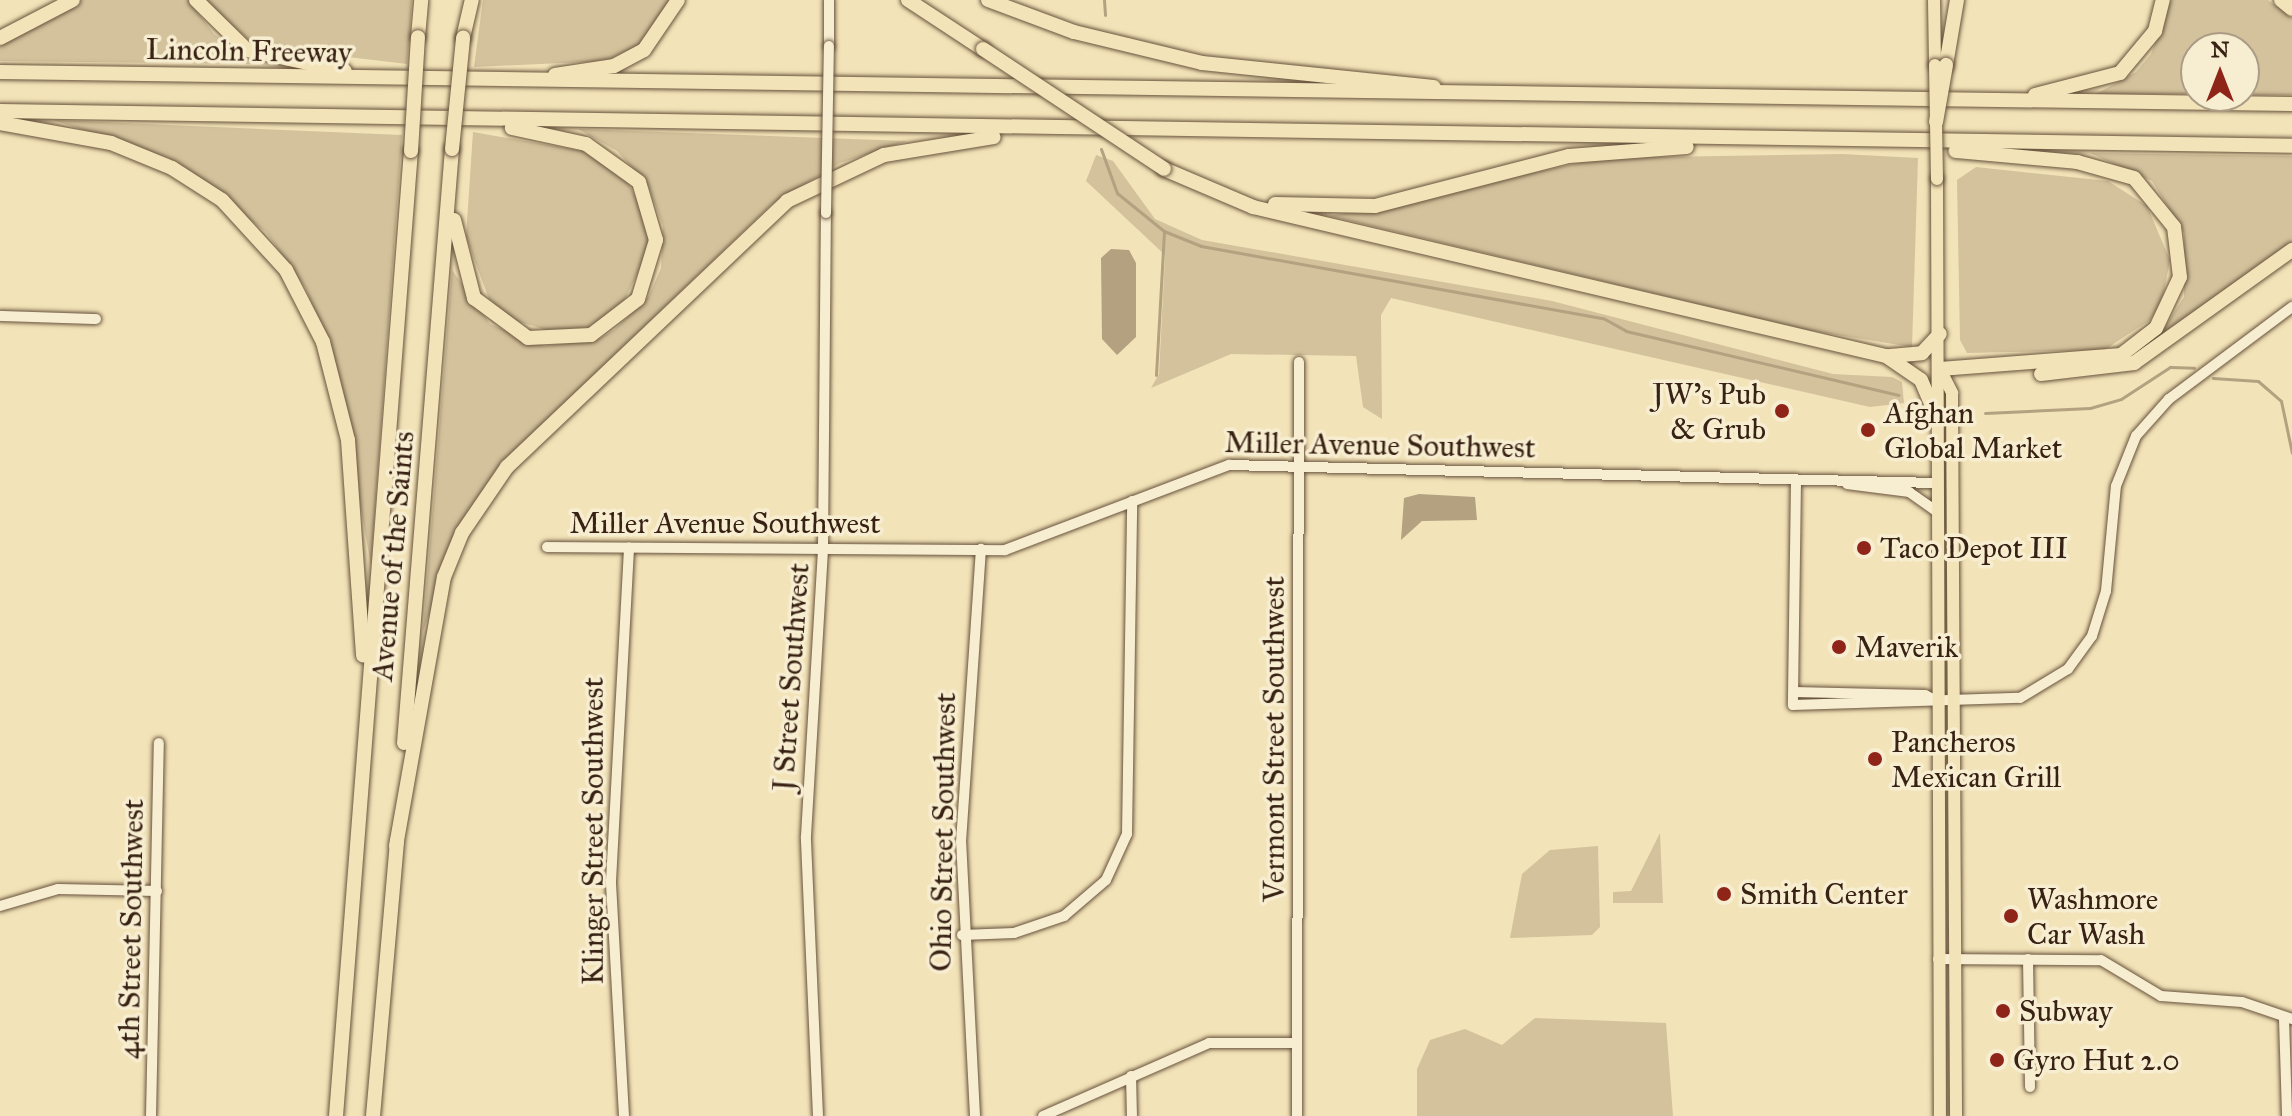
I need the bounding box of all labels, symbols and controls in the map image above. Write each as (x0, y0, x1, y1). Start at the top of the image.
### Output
street label: Lincoln Freeway (146, 31, 352, 71)
north arrow (2180, 32, 2260, 112)
text: N (2211, 36, 2229, 63)
place label: JW's Pub & Grub (1652, 376, 1766, 446)
place label: Afghan Global Market (1884, 395, 2062, 466)
marker: JW's Pub & Grub (1773, 402, 1791, 420)
marker: Afghan Global Market (1859, 421, 1877, 439)
street label: Miller Avenue Southwest (1224, 424, 1536, 466)
street label: Avenue of the Saints (364, 430, 422, 682)
street label: Miller Avenue Southwest (569, 505, 881, 541)
place label: Taco Depot III (1880, 530, 2068, 566)
marker: Taco Depot III (1855, 539, 1873, 557)
street label: J Street Southwest (765, 562, 817, 792)
street label: Vermont Street Southwest (1256, 576, 1292, 902)
place label: Maverik (1855, 629, 1958, 665)
marker: Maverik (1830, 638, 1848, 656)
street label: Klinger Street Southwest (575, 677, 611, 985)
street label: Ohio Street Southwest (923, 692, 963, 972)
place label: Pancheros Mexican Grill (1891, 724, 2061, 794)
marker: Pancheros Mexican Grill (1866, 750, 1884, 768)
street label: 4th Street Southwest (111, 798, 151, 1060)
place label: Smith Center (1740, 876, 1908, 912)
place label: Washmore Car Wash (2027, 881, 2158, 952)
marker: Smith Center (1715, 885, 1733, 903)
marker: Washmore Car Wash (2002, 907, 2020, 925)
place label: Subway (2019, 993, 2113, 1029)
marker: Subway (1994, 1002, 2012, 1020)
place label: Gyro Hut 2.0 (2013, 1042, 2180, 1078)
marker: Gyro Hut 2.0 (1988, 1051, 2006, 1069)

